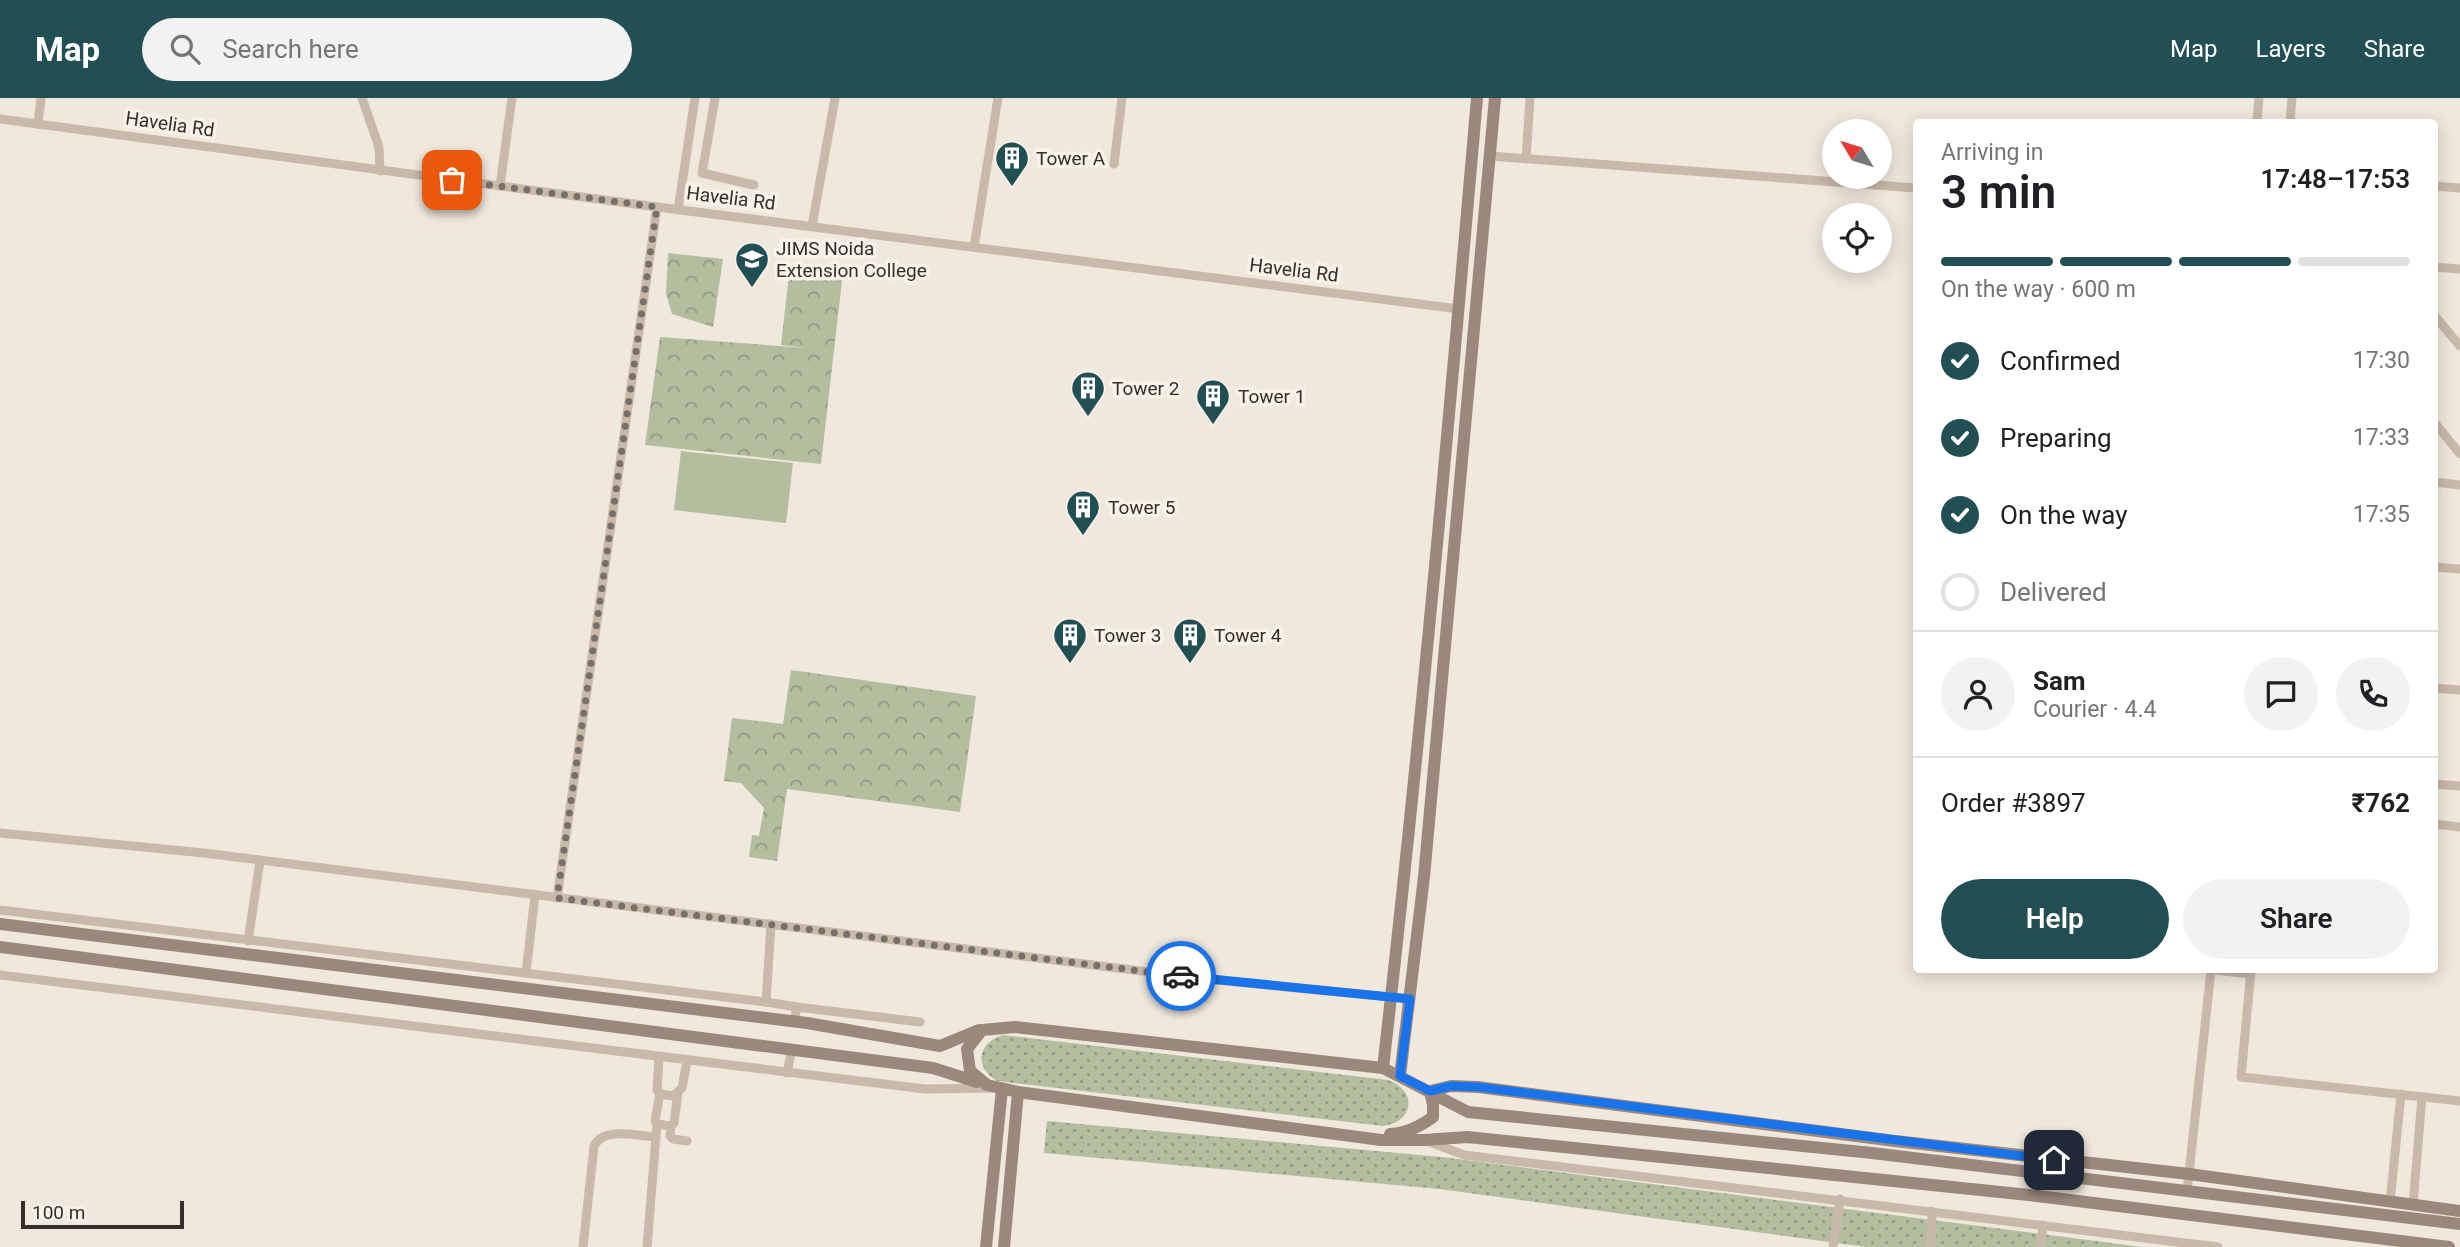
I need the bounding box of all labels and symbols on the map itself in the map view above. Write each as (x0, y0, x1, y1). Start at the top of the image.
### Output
street label: Havelia Rd (124, 106, 216, 142)
north arrow (1822, 119, 1892, 189)
building icon: Tower A (993, 139, 1031, 188)
place label: Tower A (1036, 147, 1106, 170)
pin (422, 150, 482, 210)
street label: Havelia Rd (685, 181, 777, 215)
place label: JIMS Noida Extension College (776, 237, 927, 282)
school or university icon: JIMS Noida Extension College (733, 240, 771, 289)
street label: Havelia Rd (1248, 253, 1340, 287)
building icon: Tower 2 (1069, 369, 1107, 418)
place label: Tower 2 (1112, 377, 1179, 400)
building icon: Tower 1 (1194, 377, 1232, 426)
place label: Tower 1 (1238, 385, 1305, 408)
building icon: Tower 5 (1064, 488, 1102, 537)
place label: Tower 5 (1108, 496, 1175, 519)
building icon: Tower 3 (1051, 616, 1089, 665)
building icon: Tower 4 (1171, 616, 1209, 665)
place label: Tower 3 (1094, 624, 1161, 647)
place label: Tower 4 (1214, 624, 1282, 647)
courier (1146, 941, 1216, 1011)
pin (2024, 1130, 2084, 1190)
scale bar (21, 1198, 184, 1230)

